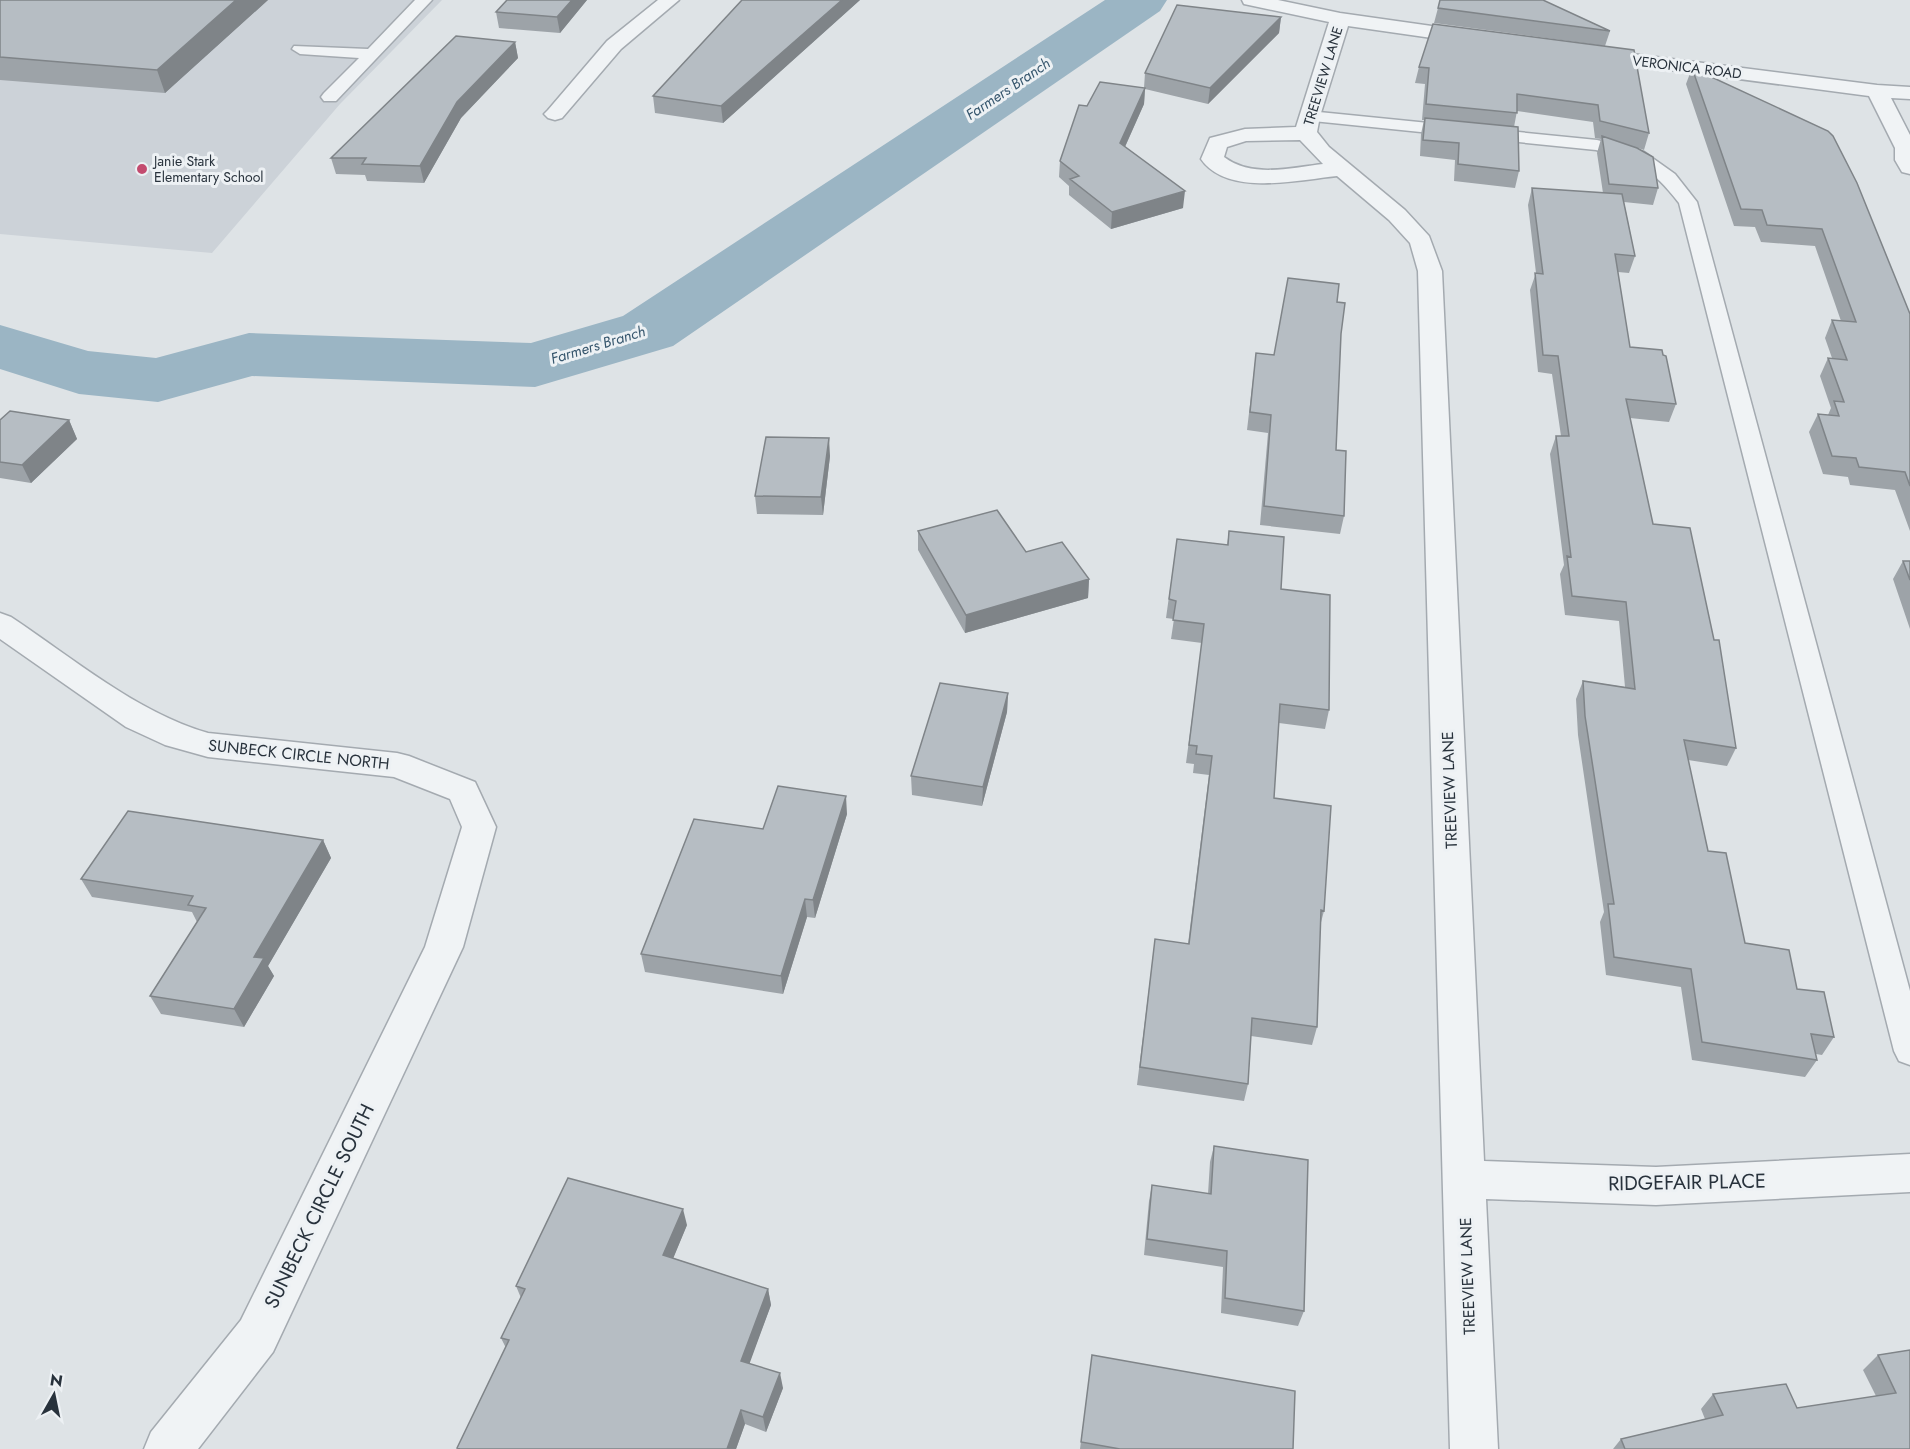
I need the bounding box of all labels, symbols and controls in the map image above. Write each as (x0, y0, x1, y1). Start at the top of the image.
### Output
street label: TREEVIEW LANE (1298, 24, 1348, 128)
street label: VERONICA ROAD (1631, 50, 1743, 84)
water label: Farmers Branch (961, 52, 1055, 126)
place label: Janie Stark Elementary School (152, 151, 264, 187)
marker: Janie Stark Elementary School (135, 162, 149, 176)
water label: Farmers Branch (548, 320, 648, 370)
street label: TREEVIEW LANE (1436, 731, 1463, 849)
street label: SUNBECK CIRCLE NORTH (207, 734, 391, 775)
street label: SUNBECK CIRCLE SOUTH (257, 1099, 382, 1313)
street label: RIDGEFAIR PLACE (1608, 1167, 1766, 1198)
street label: TREEVIEW LANE (1454, 1217, 1481, 1335)
north arrow (24, 1365, 84, 1425)
text: N (48, 1368, 64, 1393)

